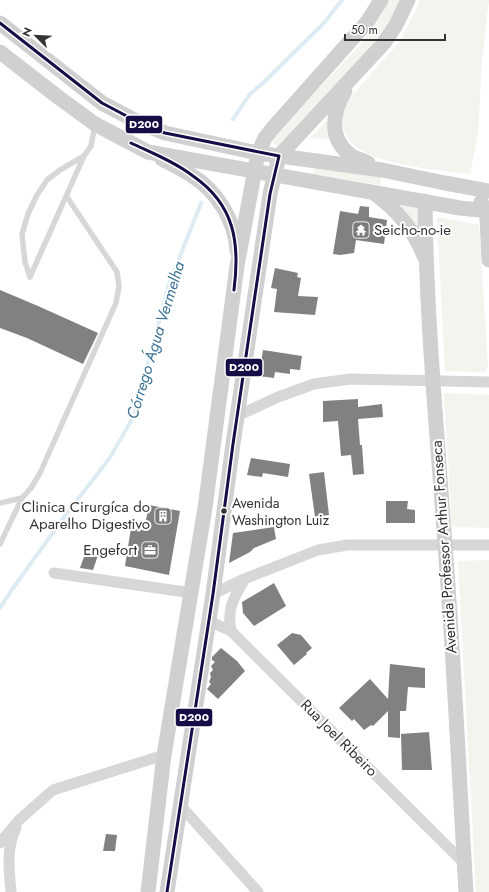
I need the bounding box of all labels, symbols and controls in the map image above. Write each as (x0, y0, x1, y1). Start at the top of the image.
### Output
north arrow (16, 16, 56, 56)
scale bar (345, 16, 445, 42)
text: 50 m (351, 21, 378, 39)
text: N (18, 25, 36, 39)
line badge: D200 (125, 115, 163, 134)
text: D200 (129, 116, 159, 132)
place label: Seicho-no-ie (374, 219, 451, 241)
temple icon: Seicho-no-ie (351, 220, 371, 240)
water label: Córrego Água Vermelha (121, 258, 190, 422)
line badge: D200 (225, 358, 263, 377)
text: D200 (229, 359, 259, 375)
street label: Avenida Professor Arthur Fonseca (426, 440, 462, 654)
place label: Avenida Washington Luiz (232, 493, 330, 530)
place label: Clinica Cirurgíca do Aparelho Digestivo (22, 496, 150, 535)
building icon: Clinica Cirurgíca do Aparelho Digestivo (153, 506, 173, 526)
marker: Avenida Washington Luiz (219, 506, 229, 516)
place label: Engefort (83, 539, 137, 561)
office icon: Engefort (140, 540, 160, 560)
street label: Rua Joel Ribeiro (295, 694, 383, 782)
line badge: D200 (175, 708, 213, 727)
text: D200 (179, 709, 209, 725)

